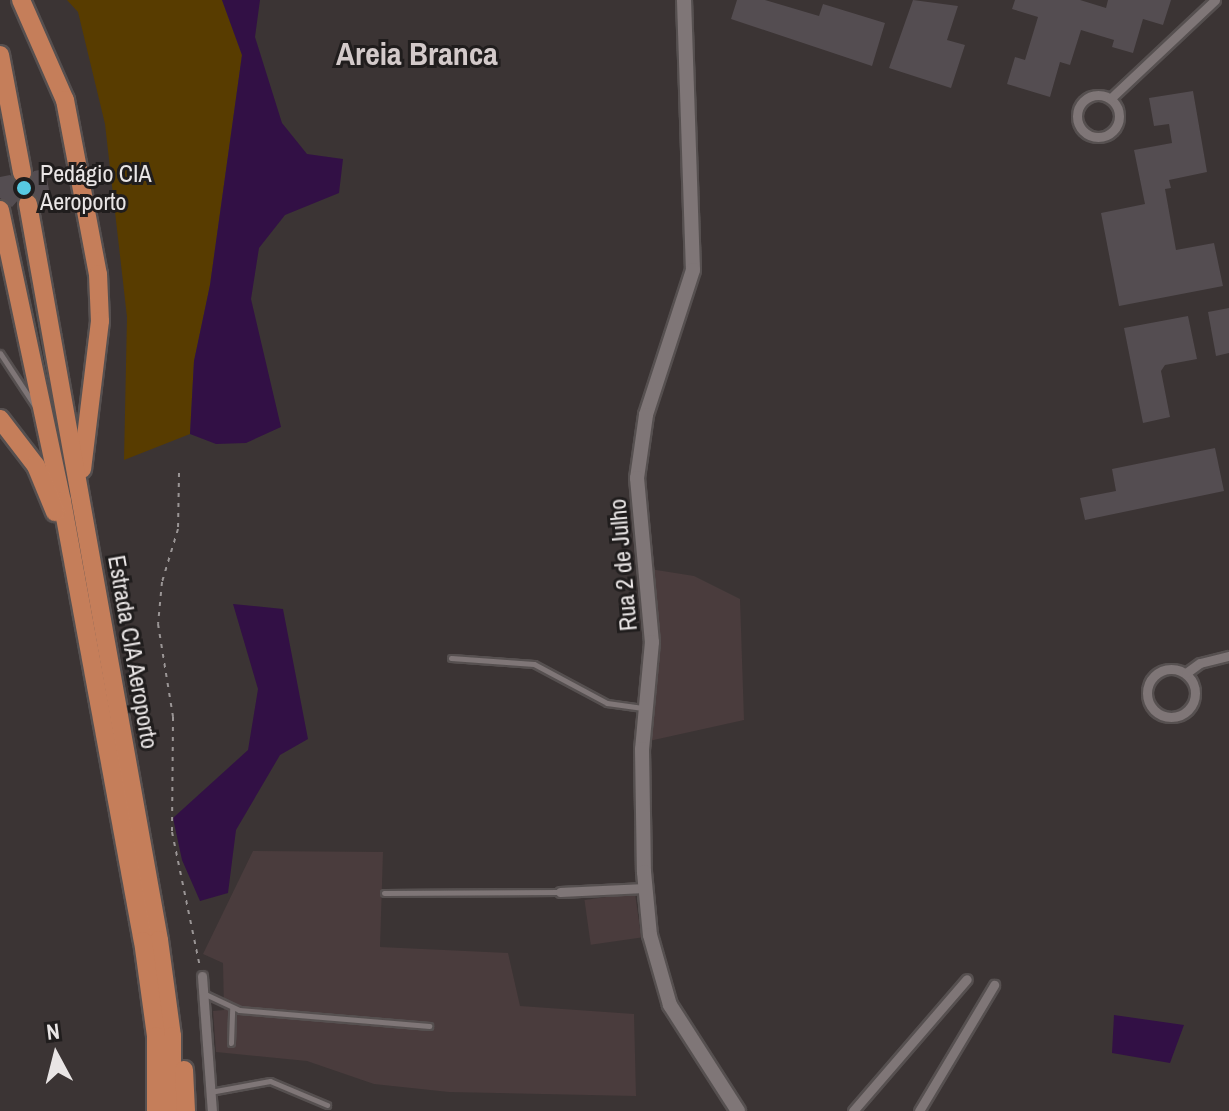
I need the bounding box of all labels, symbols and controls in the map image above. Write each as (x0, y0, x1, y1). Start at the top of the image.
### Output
district label: Areia Branca (336, 35, 498, 73)
place label: Pedágio CIA Aeroporto (40, 160, 152, 216)
marker: Pedágio CIA Aeroporto (15, 179, 33, 197)
street label: Rua 2 de Julho (603, 498, 643, 632)
street label: Estrada CIA Aeroporto (102, 552, 164, 752)
north arrow (16, 1015, 96, 1095)
text: N (45, 1015, 61, 1047)

